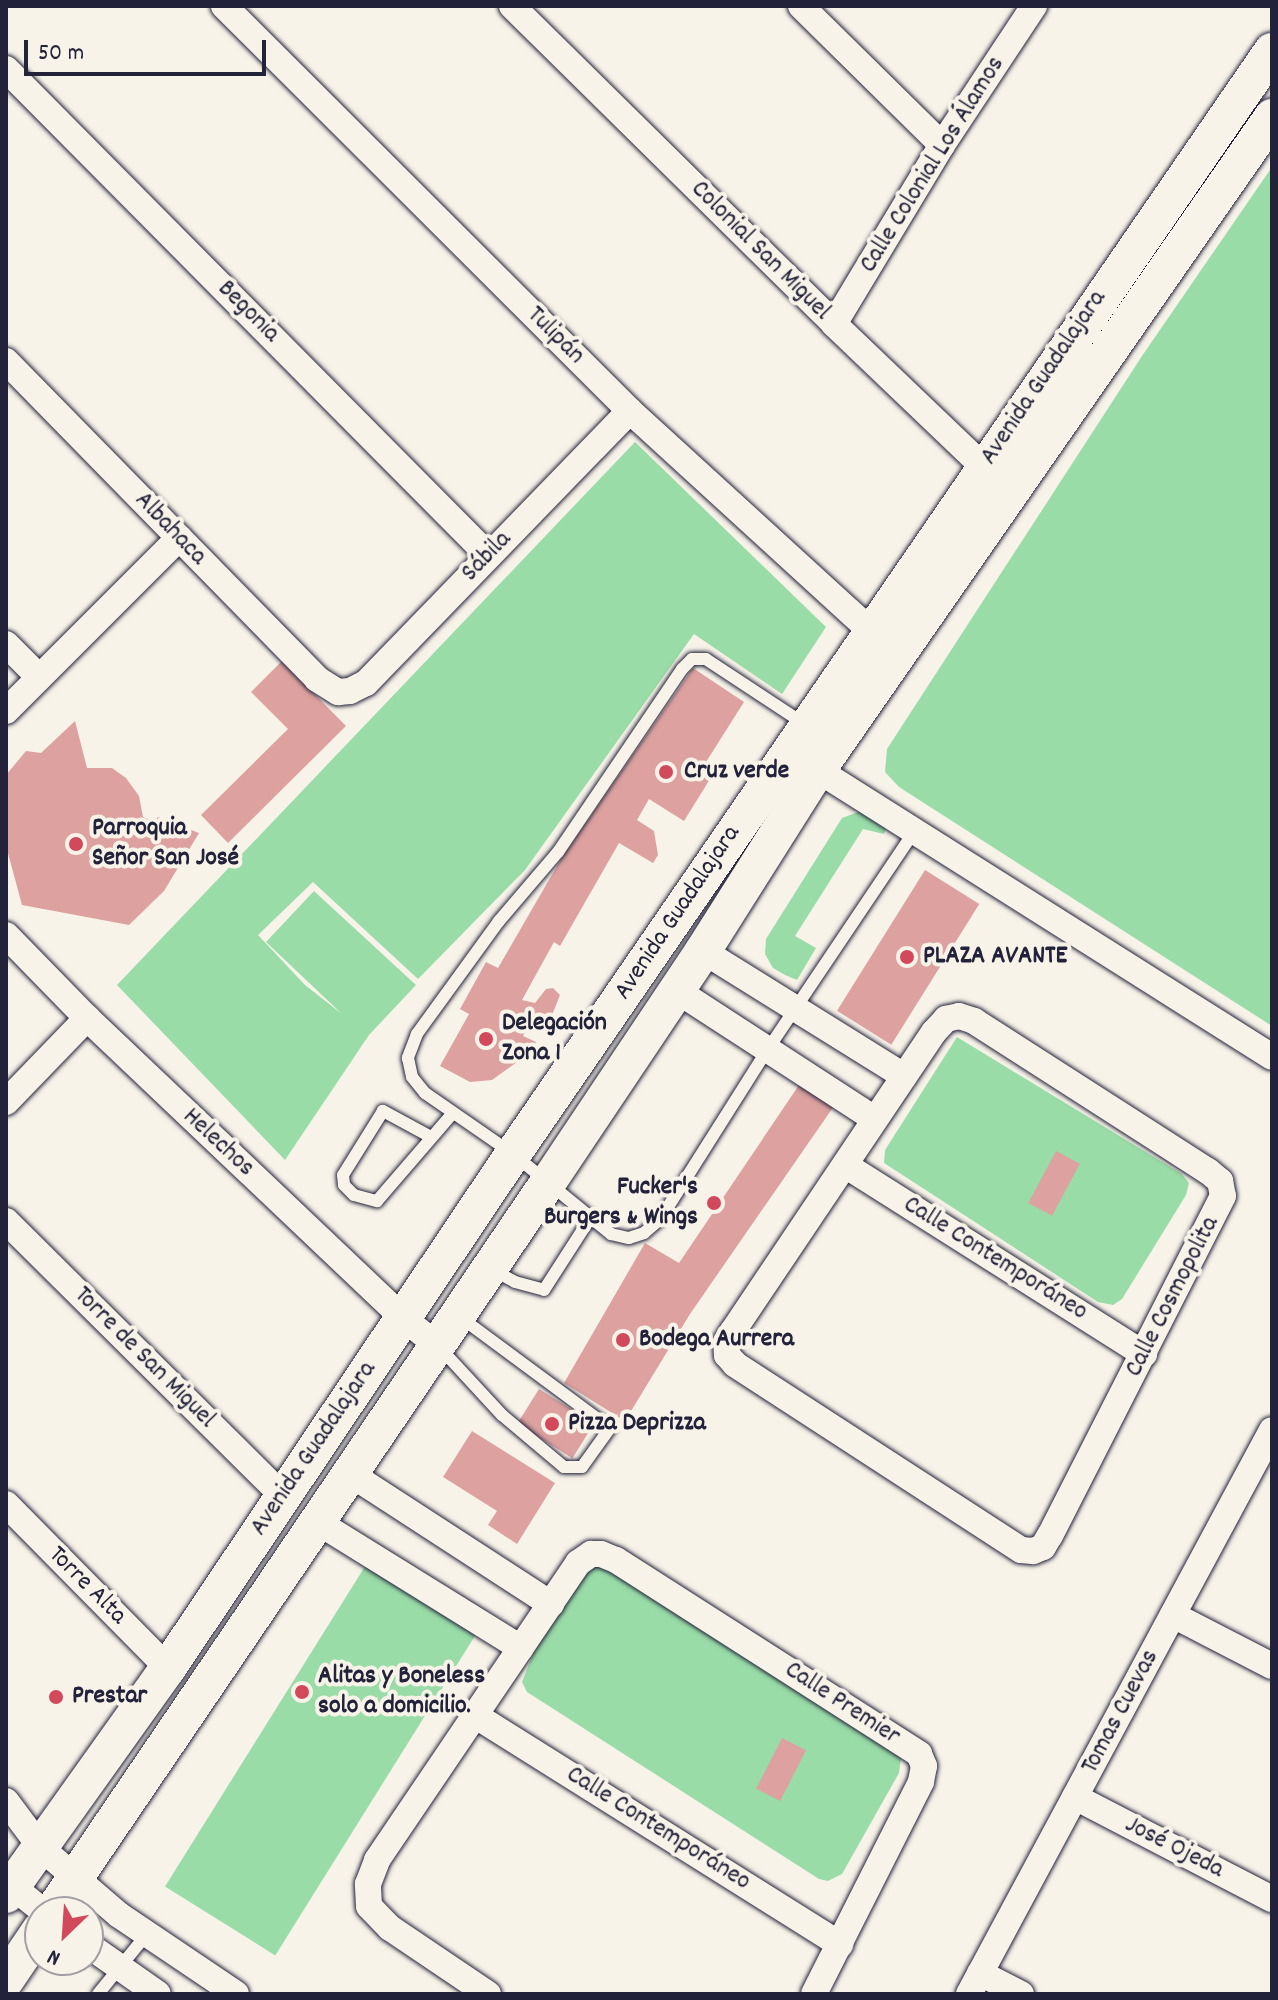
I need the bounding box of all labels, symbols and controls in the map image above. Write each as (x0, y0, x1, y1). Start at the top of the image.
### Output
scale bar (28, 24, 270, 74)
text: 50 m (38, 37, 84, 71)
street label: Calle Colonial Los Álamos (854, 51, 1012, 279)
street label: Colonial San Miguel (684, 175, 836, 327)
street label: Begonia (210, 274, 286, 350)
street label: Avenida Guadalajara (974, 285, 1114, 471)
street label: Tulipán (519, 300, 591, 372)
street label: Albahaca (127, 486, 213, 572)
street label: Sábila (455, 525, 519, 589)
place label: Cruz verde (684, 756, 789, 788)
marker: Cruz verde (655, 761, 677, 783)
place label: Parroquia Señor San José (92, 813, 239, 874)
street label: Avenida Guadalajara (608, 820, 748, 1006)
marker: Parroquia Señor San José (67, 835, 85, 853)
place label: PLAZA AVANTE (923, 941, 1067, 973)
marker: PLAZA AVANTE (898, 948, 916, 966)
place label: Delegación Zona 1 (502, 1008, 607, 1070)
marker: Delegación Zona 1 (477, 1030, 495, 1048)
street label: Helechos (175, 1102, 261, 1184)
place label: Fucker's Burgers & Wings (544, 1172, 698, 1234)
street label: Calle Contemporáneo (897, 1190, 1093, 1328)
marker: Fucker's Burgers & Wings (705, 1194, 723, 1212)
street label: Calle Cosmopolita (1119, 1212, 1227, 1382)
street label: Torre de San Miguel (67, 1281, 221, 1435)
place label: Bodega Aurrera (639, 1324, 794, 1356)
marker: Bodega Aurrera (614, 1331, 632, 1349)
street label: Avenida Guadalajara (244, 1356, 384, 1542)
place label: Pizza Deprizza (568, 1408, 706, 1440)
marker: Pizza Deprizza (543, 1415, 561, 1433)
street label: Torre Alta (41, 1540, 133, 1632)
street label: Tomas Cuevas (1075, 1645, 1167, 1779)
street label: Calle Premier (778, 1655, 906, 1753)
place label: Alitas y Boneless solo a domicilio. (318, 1661, 485, 1722)
place label: Prestar (72, 1681, 147, 1713)
marker: Alitas y Boneless solo a domicilio. (293, 1683, 311, 1701)
marker: Prestar (47, 1688, 65, 1706)
street label: Calle Contemporáneo (560, 1760, 756, 1898)
street label: José Ojeda (1119, 1810, 1229, 1886)
north arrow (24, 1896, 104, 1976)
text: N (43, 1940, 66, 1973)

